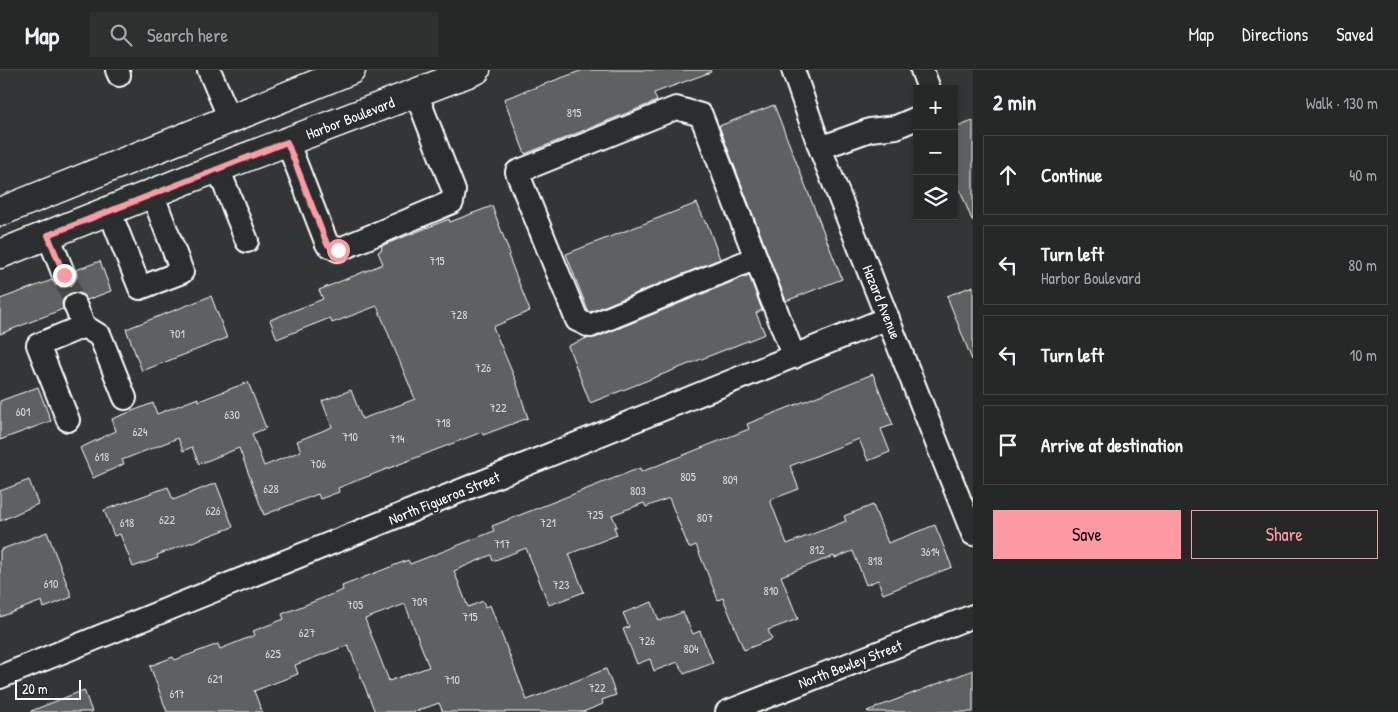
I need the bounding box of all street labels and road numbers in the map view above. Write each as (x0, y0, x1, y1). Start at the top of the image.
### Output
street label: Harbor Boulevard (303, 91, 397, 145)
street label: Hazard Avenue (858, 262, 906, 342)
street label: North Figueroa Street (385, 466, 504, 530)
street label: North Bewley Street (795, 634, 906, 693)

